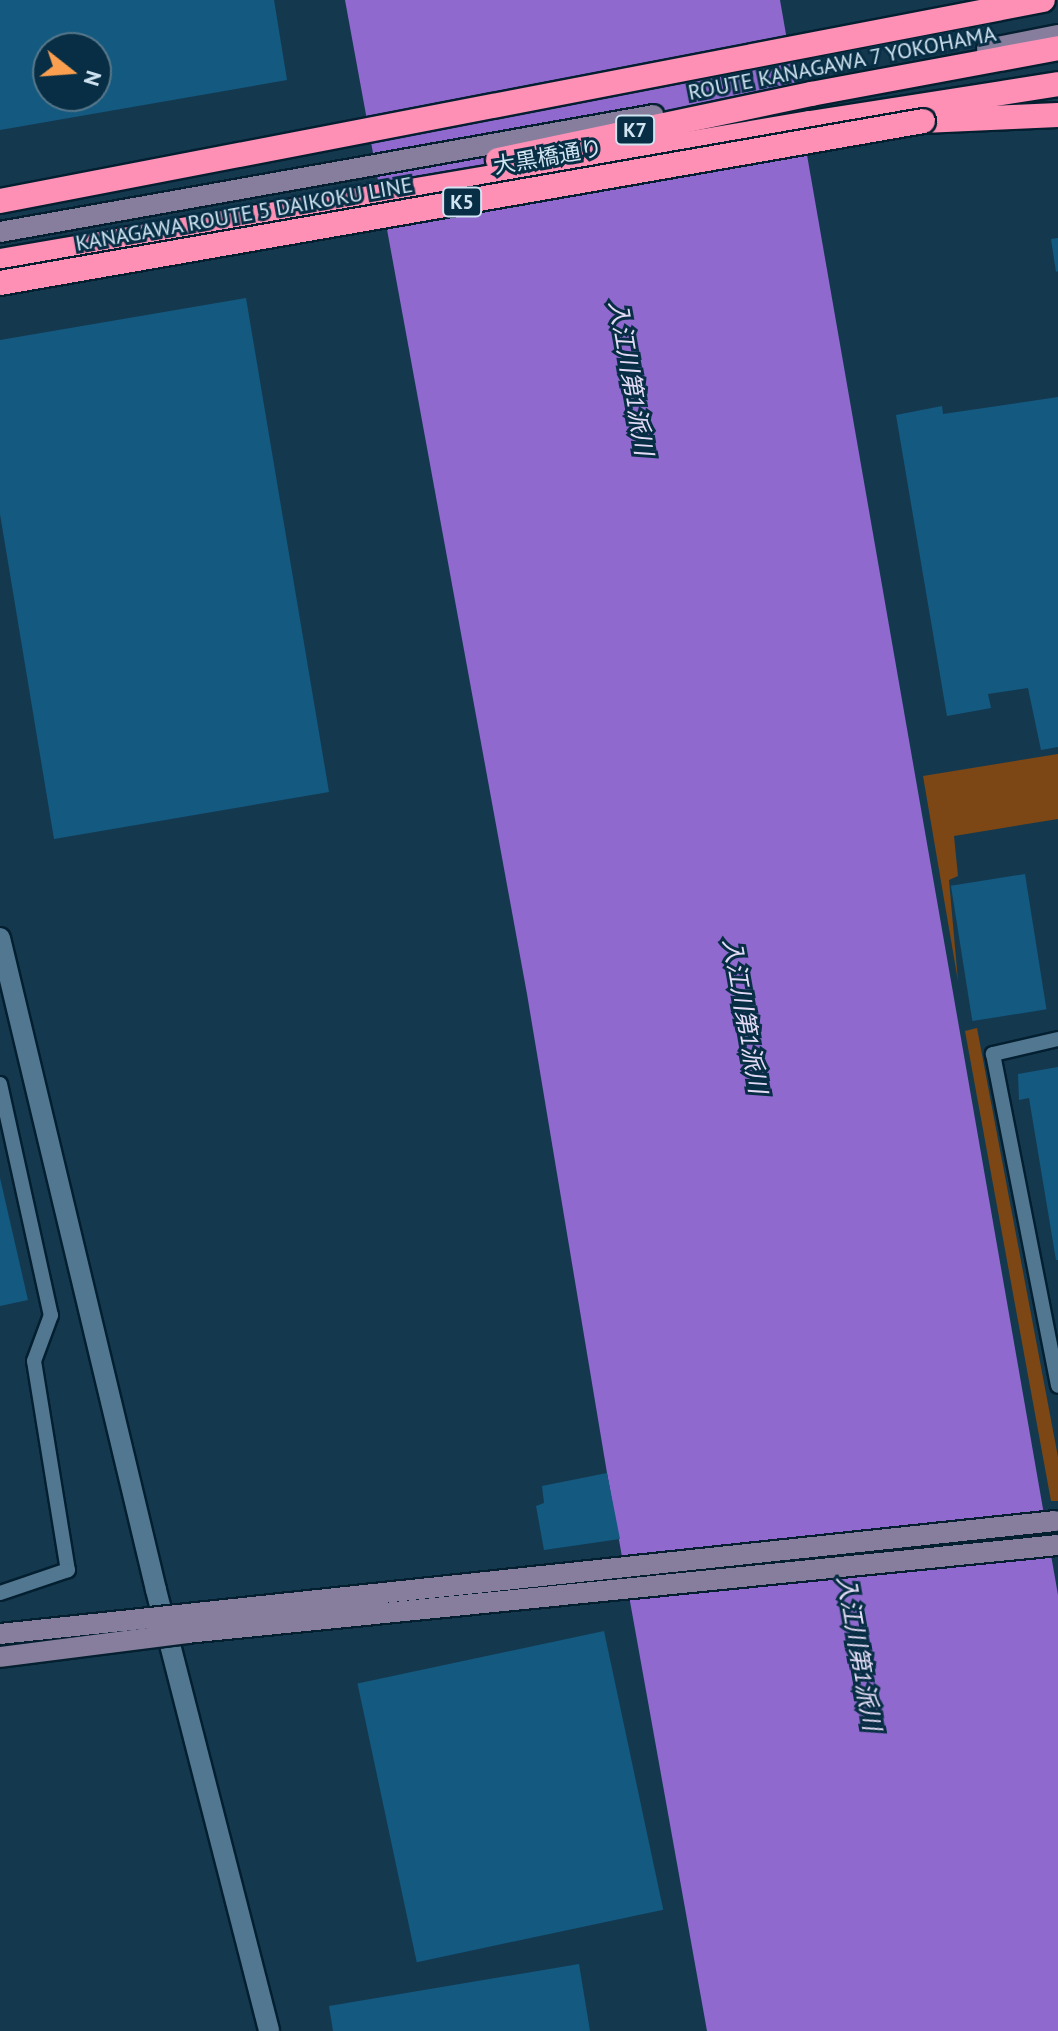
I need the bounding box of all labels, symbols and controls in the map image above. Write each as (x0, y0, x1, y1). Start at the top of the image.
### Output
street label: ROUTE KANAGAWA 7 YOKOHAMA (684, 20, 1000, 106)
north arrow (32, 32, 112, 112)
text: N (78, 67, 109, 89)
road number: K7 (615, 114, 655, 146)
street label: 大黒橋通り (492, 134, 604, 180)
street label: KANAGAWA ROUTE 5 DAIKOKU LINE (73, 171, 415, 257)
road number: K5 (442, 186, 482, 218)
water label: 入江川第1派川 (603, 298, 659, 458)
water label: 入江川第1派川 (717, 936, 773, 1096)
water label: 入江川第1派川 (831, 1573, 887, 1733)

